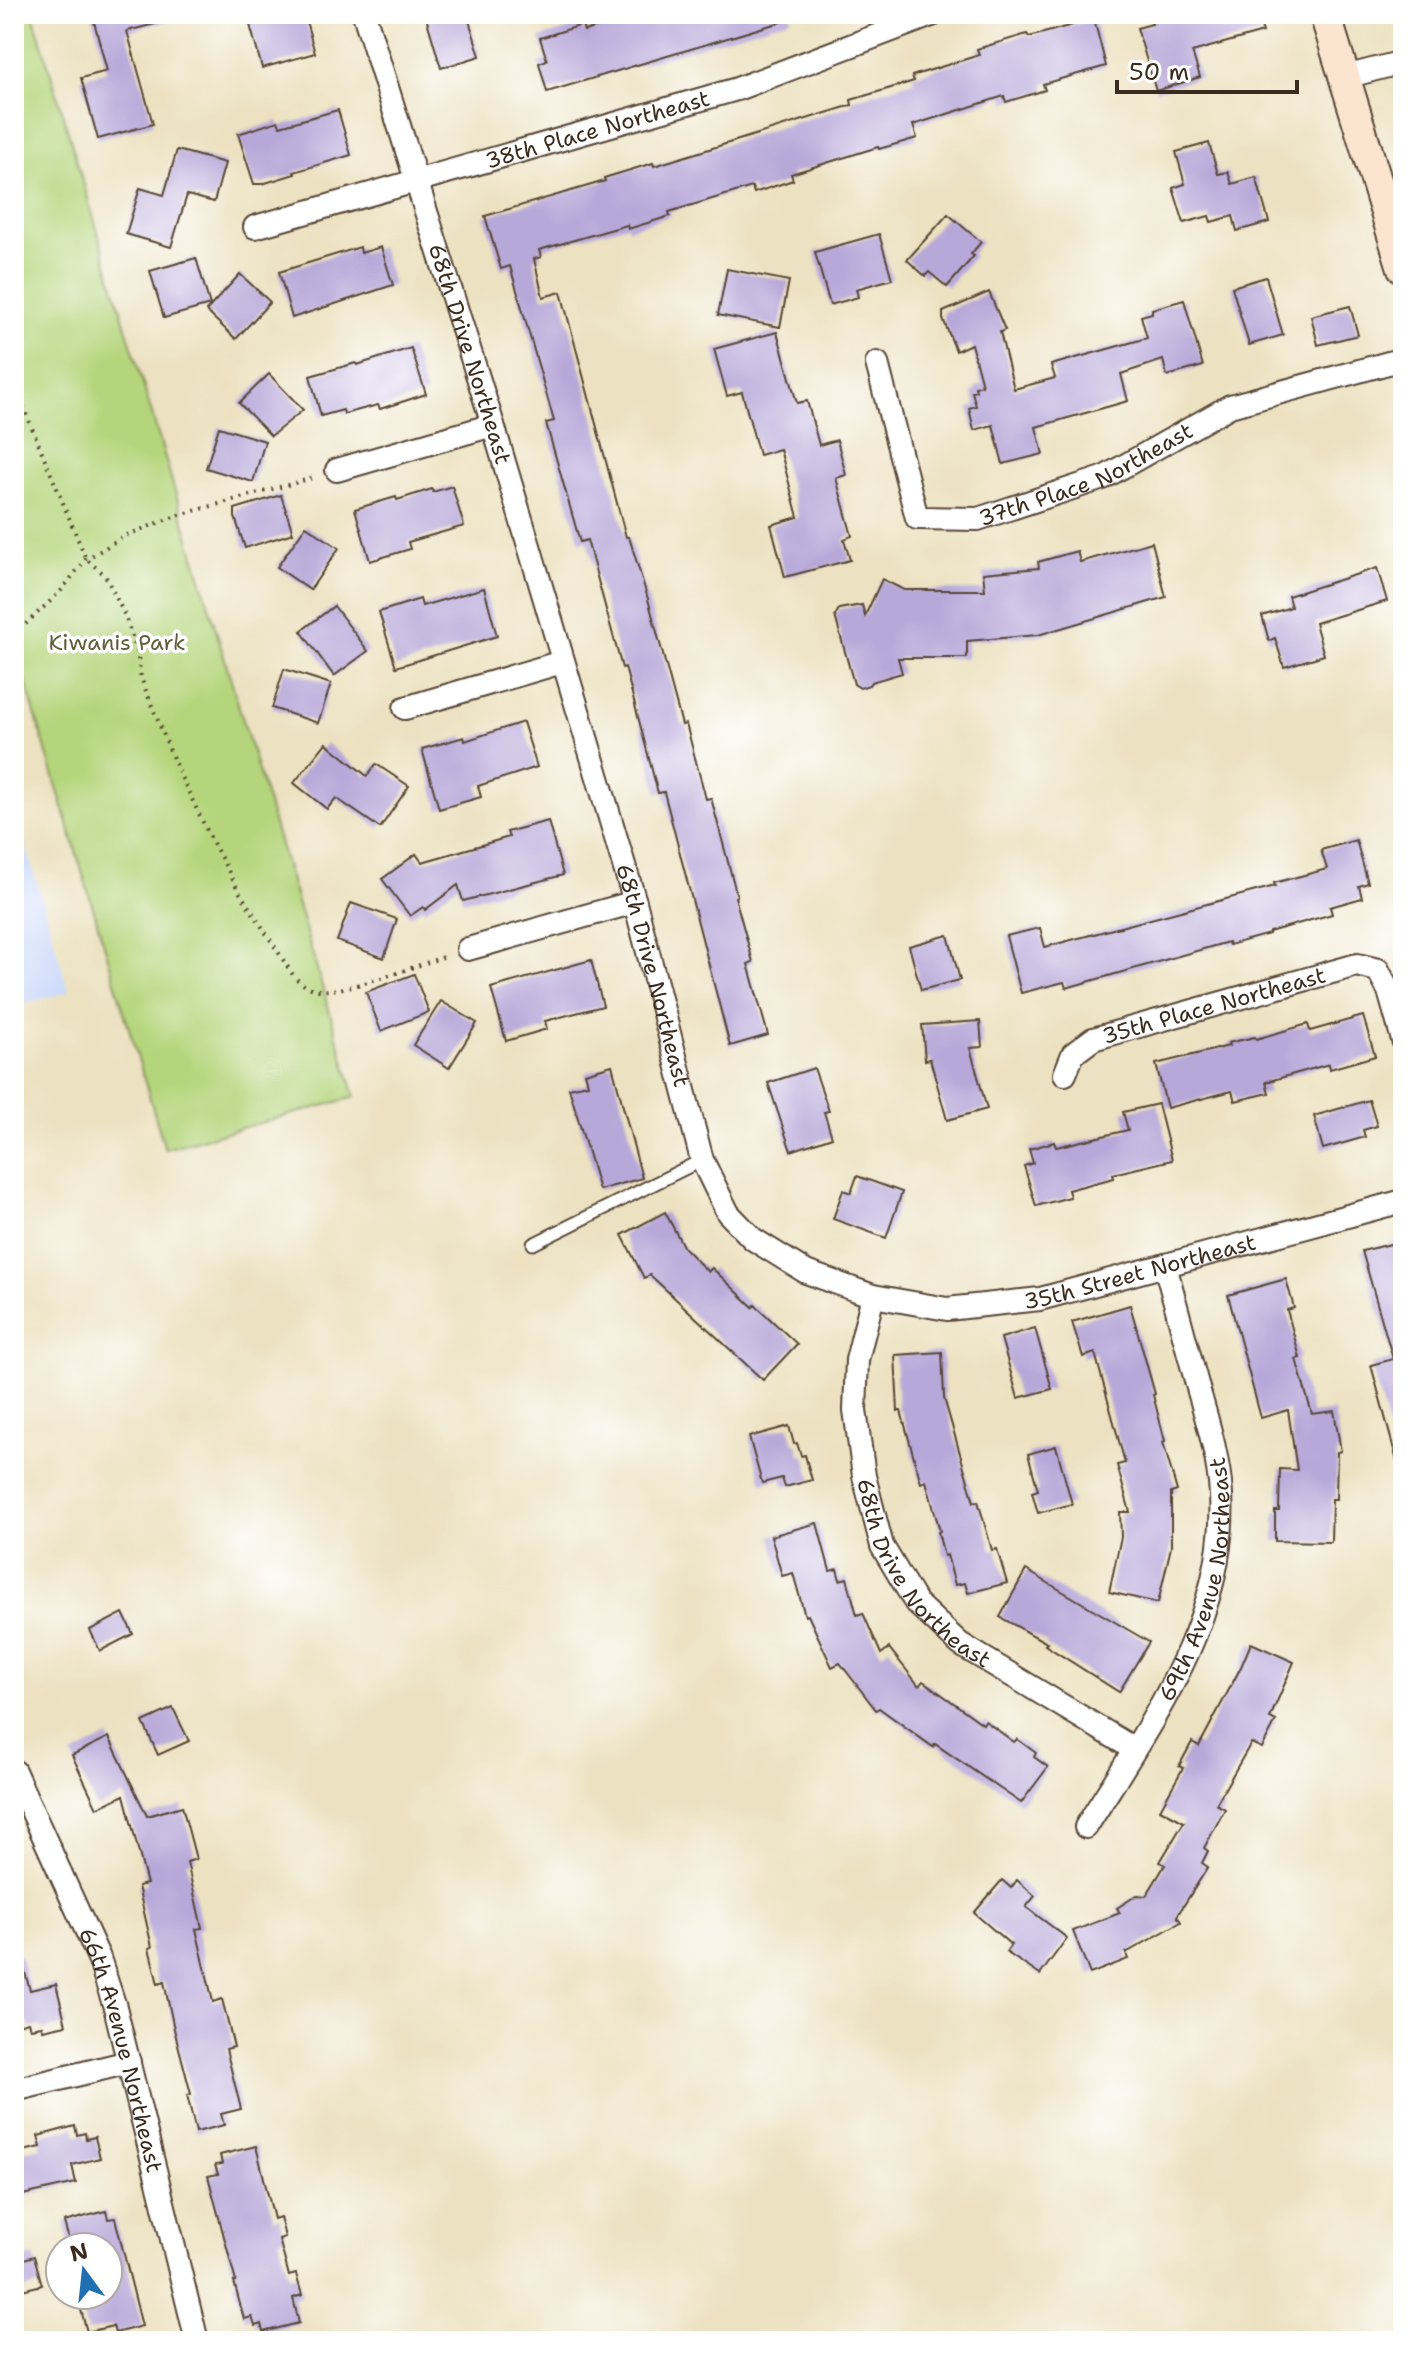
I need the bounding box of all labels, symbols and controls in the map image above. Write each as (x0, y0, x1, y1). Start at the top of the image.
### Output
scale bar (1117, 44, 1297, 94)
text: 50 m (1129, 56, 1189, 88)
street label: 38th Place Northeast (482, 84, 713, 175)
street label: 68th Drive Northeast (422, 240, 518, 468)
street label: 37th Place Northeast (975, 416, 1198, 533)
park label: Kiwanis Park (48, 628, 186, 657)
street label: 68th Drive Northeast (609, 860, 696, 1090)
street label: 35th Place Northeast (1099, 961, 1329, 1051)
street label: 35th Street Northeast (1022, 1227, 1259, 1316)
street label: 69th Avenue Northeast (1152, 1455, 1236, 1706)
street label: 68th Drive Northeast (850, 1475, 996, 1674)
street label: 66th Avenue Northeast (72, 1923, 169, 2176)
north arrow (44, 2231, 124, 2311)
text: N (67, 2236, 91, 2268)

